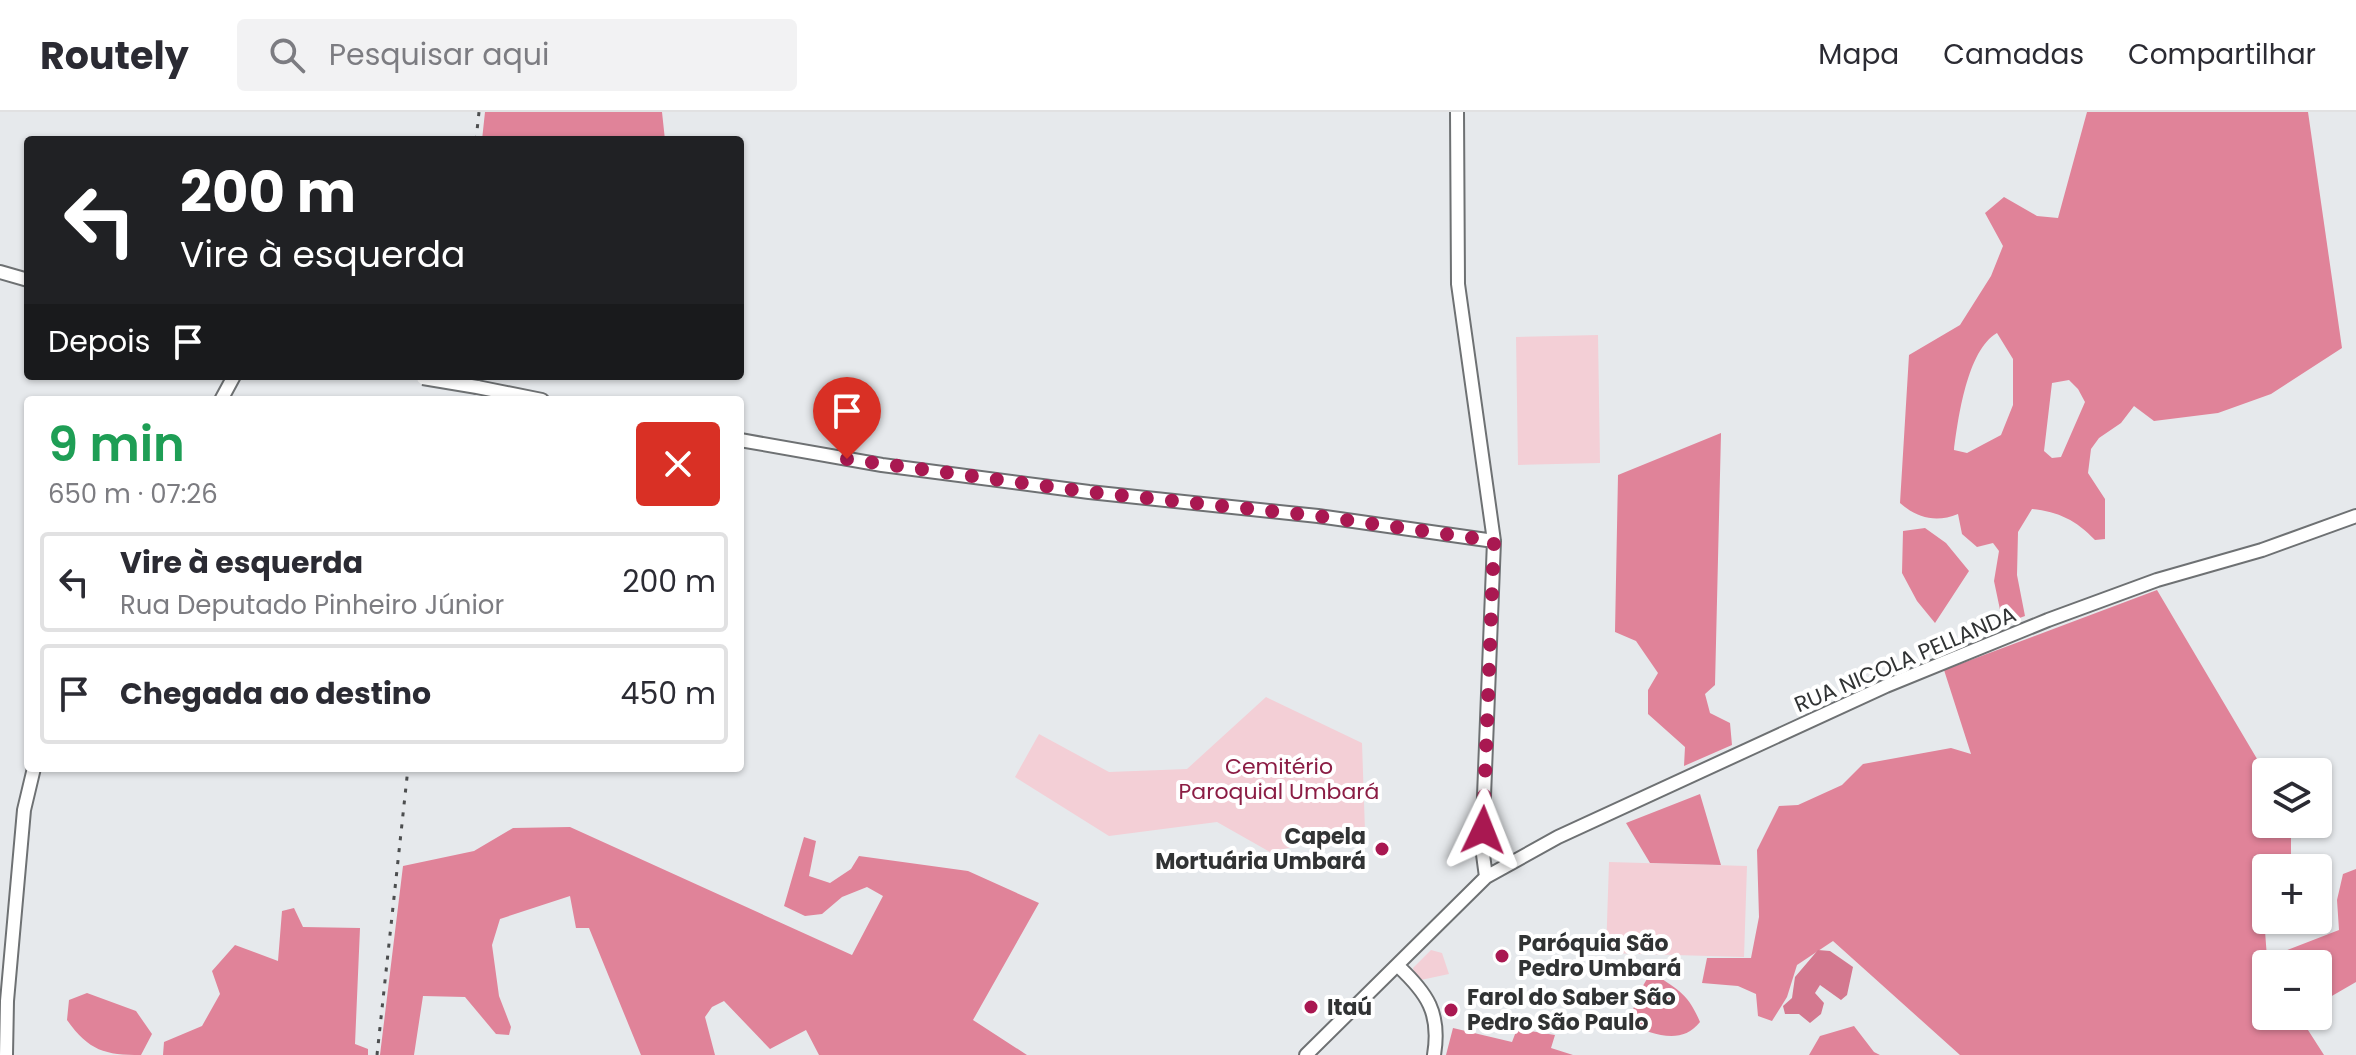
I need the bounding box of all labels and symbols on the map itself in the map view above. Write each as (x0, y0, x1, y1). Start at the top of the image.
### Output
pin (813, 377, 881, 459)
street label: RUA NICOLA PELLANDA (1790, 599, 2021, 720)
park label: Cemitério Paroquial Umbará (1179, 751, 1379, 807)
position arrow (1441, 788, 1525, 872)
place label: Capela Mortuária Umbará (1155, 821, 1366, 877)
marker: Capela Mortuária Umbará (1373, 840, 1391, 858)
place label: Paróquia São Pedro Umbará (1518, 928, 1681, 984)
marker: Paróquia São Pedro Umbará (1493, 947, 1511, 965)
place label: Farol do Saber São Pedro São Paulo (1467, 982, 1676, 1038)
place label: Itaú (1327, 992, 1372, 1023)
marker: Itaú (1302, 998, 1320, 1016)
marker: Farol do Saber São Pedro São Paulo (1442, 1001, 1460, 1019)

